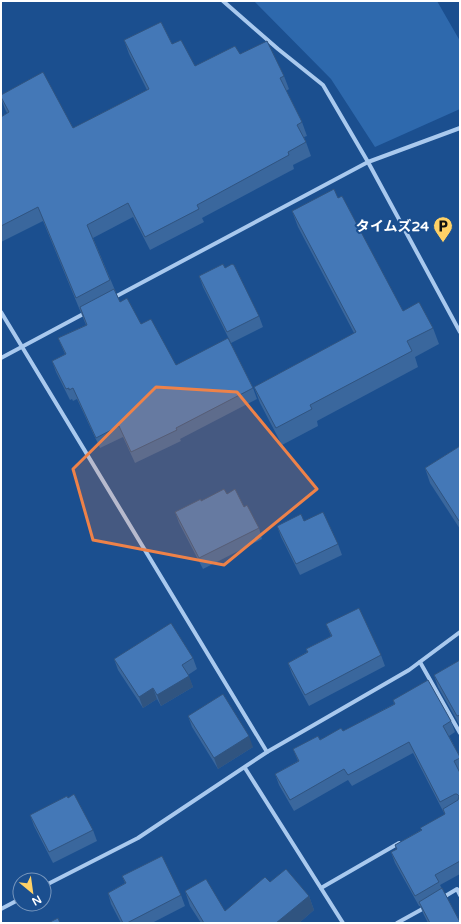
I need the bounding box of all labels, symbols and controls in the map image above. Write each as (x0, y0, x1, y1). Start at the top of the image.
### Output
parking icon: タイムズ24 (432, 215, 454, 243)
place label: タイムズ24 (356, 218, 429, 235)
north arrow (12, 872, 52, 912)
text: N (30, 892, 44, 908)

